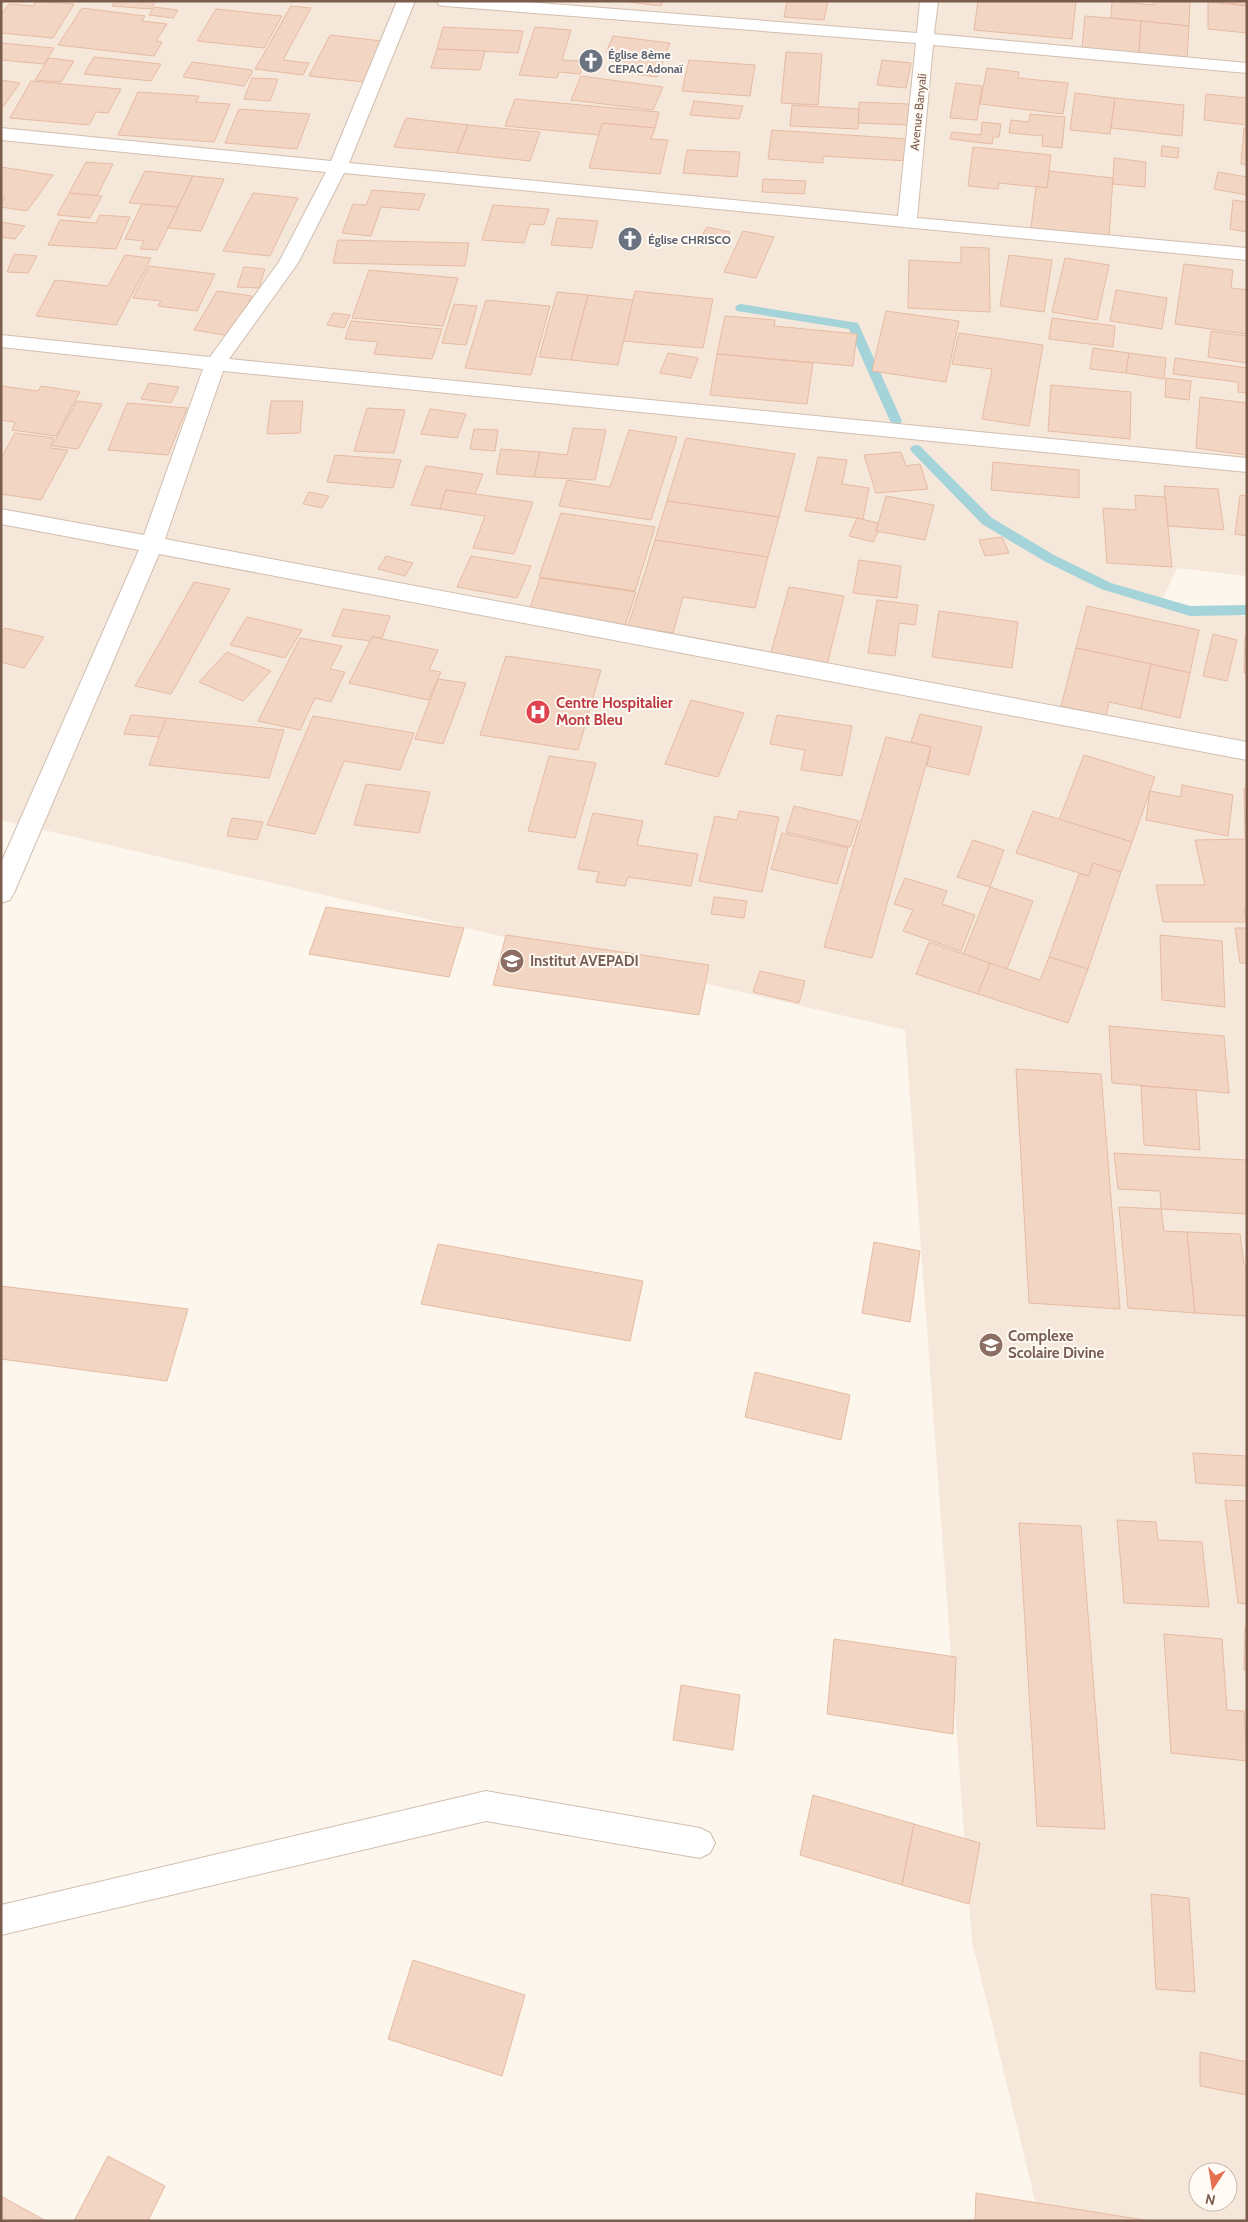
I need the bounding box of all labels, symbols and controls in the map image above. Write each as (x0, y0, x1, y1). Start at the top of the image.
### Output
place label: Église 8ème CEPAC Adonaï (608, 47, 684, 76)
church icon: Église 8ème CEPAC Adonaï (578, 48, 604, 74)
street label: Avenue Banyali (906, 73, 930, 151)
church icon: Église CHRISCO (617, 226, 643, 252)
place label: Église CHRISCO (648, 232, 731, 247)
place label: Centre Hospitalier Mont Bleu (556, 694, 673, 729)
hospital icon: Centre Hospitalier Mont Bleu (525, 699, 551, 725)
school or university icon: Institut AVEPADI (499, 948, 525, 974)
place label: Institut AVEPADI (530, 952, 639, 970)
place label: Complexe Scolaire Divine (1008, 1327, 1105, 1362)
school or university icon: Complexe Scolaire Divine (978, 1332, 1004, 1358)
north arrow (1188, 2162, 1238, 2212)
text: N (1204, 2190, 1217, 2210)

